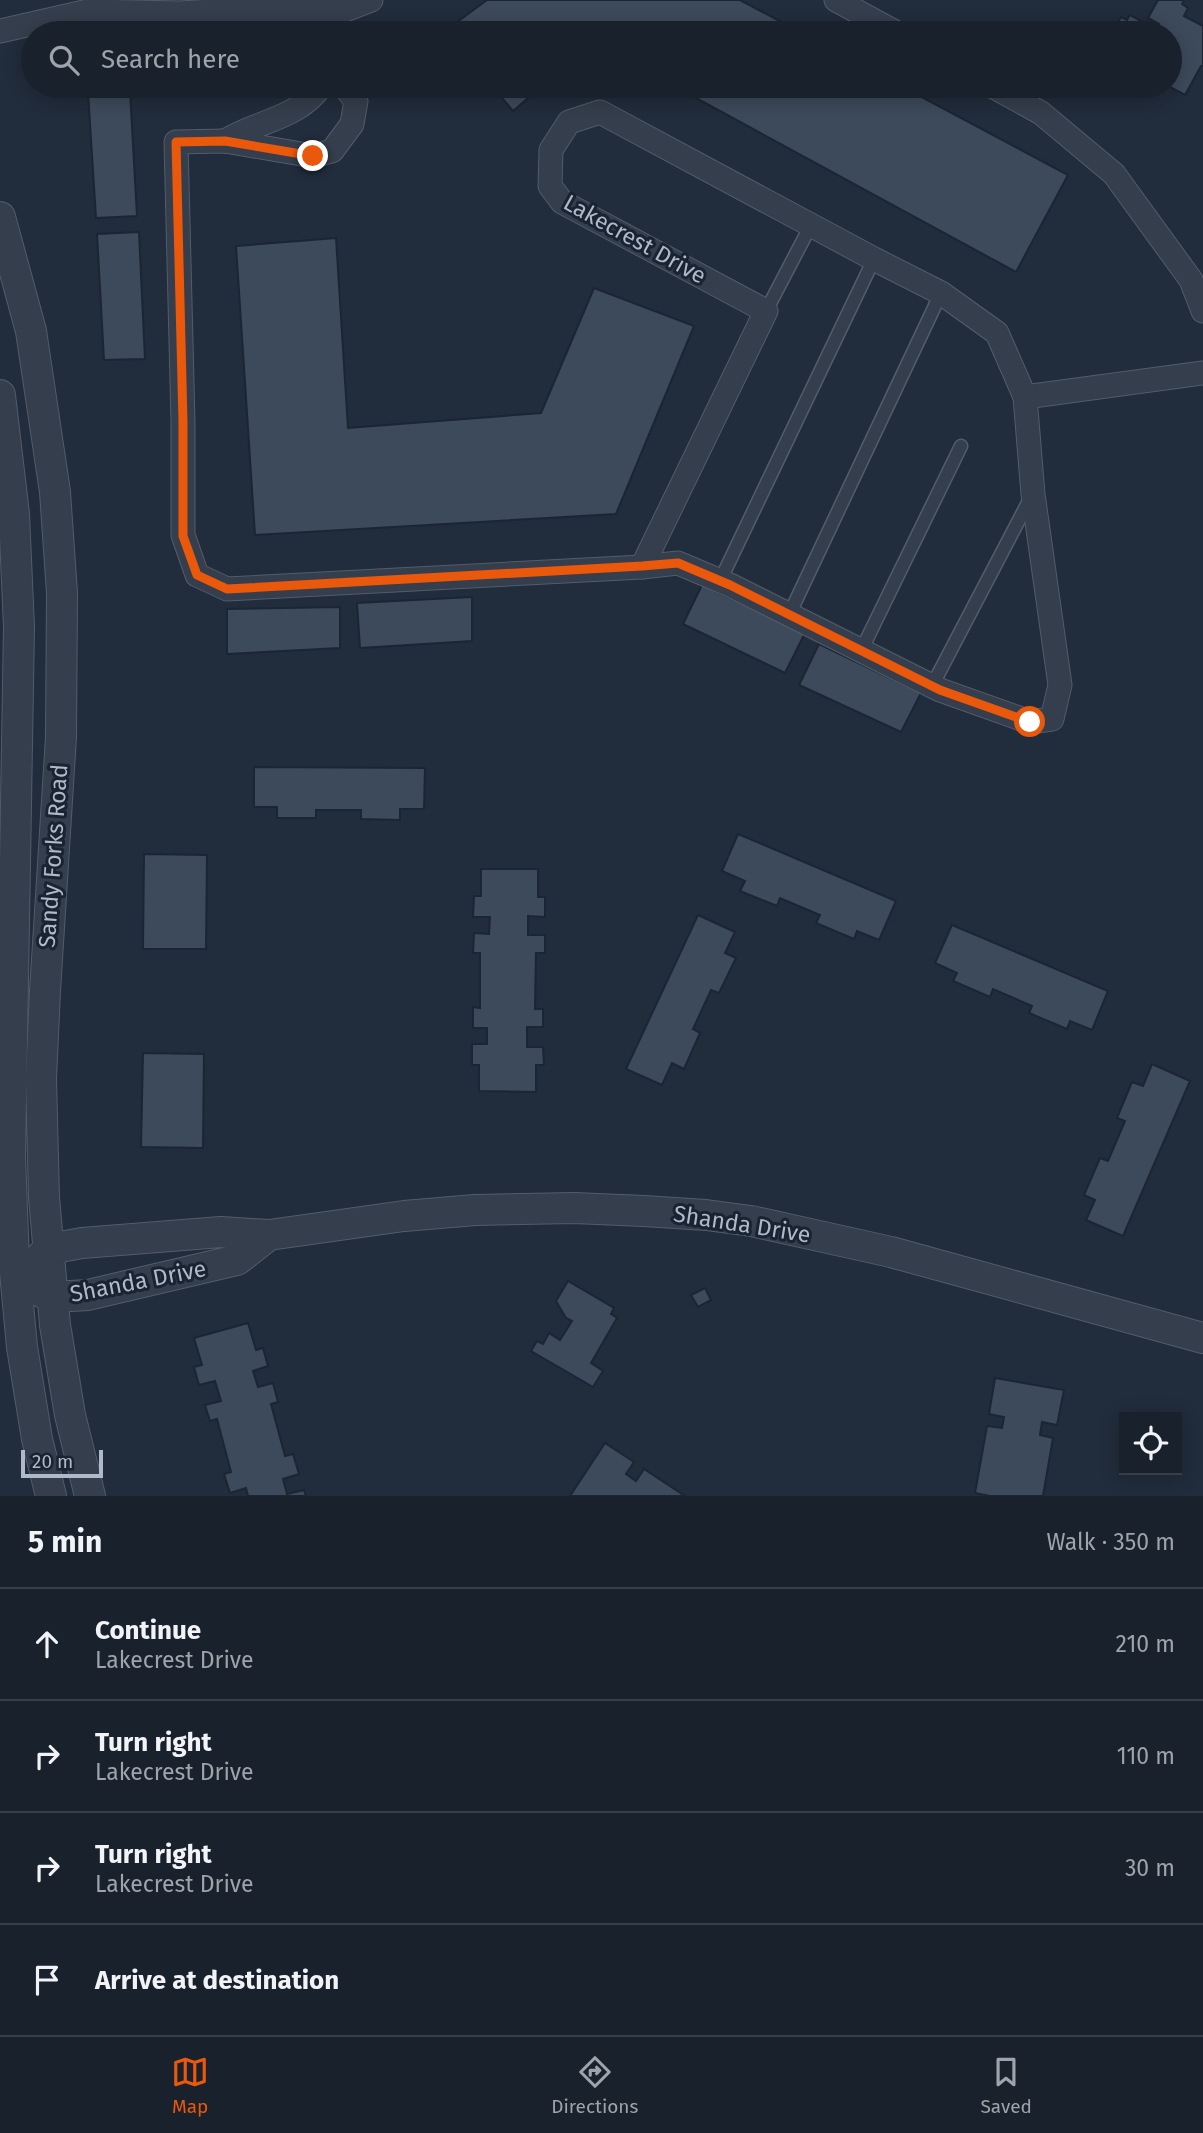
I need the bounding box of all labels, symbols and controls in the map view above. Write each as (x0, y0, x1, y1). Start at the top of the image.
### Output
search box (21, 21, 1182, 98)
icon: search (45, 41, 83, 79)
text: Search here (101, 44, 240, 75)
route end (297, 140, 328, 171)
street label: Lakecrest Drive (559, 188, 711, 290)
route start (1014, 706, 1045, 737)
street label: Sandy Forks Road (33, 763, 73, 949)
street label: Shanda Drive (672, 1199, 812, 1249)
street label: Shanda Drive (67, 1254, 209, 1308)
map controls (1119, 1412, 1182, 1475)
button: locate (1119, 1412, 1182, 1475)
scale bar (21, 1447, 103, 1479)
text: 20 m (32, 1450, 73, 1473)
text: 5 min (28, 1524, 102, 1560)
text: Walk · 350 m (1047, 1528, 1175, 1556)
text: Continue (95, 1615, 201, 1646)
icon: ahead (28, 1625, 66, 1663)
text: 210 m (1116, 1630, 1175, 1658)
text: Lakecrest Drive (95, 1646, 254, 1674)
text: Turn right (95, 1727, 212, 1758)
icon: right (28, 1737, 66, 1775)
text: 110 m (1117, 1742, 1175, 1770)
text: Lakecrest Drive (95, 1758, 254, 1786)
text: Turn right (95, 1839, 212, 1870)
icon: right (28, 1849, 66, 1887)
text: 30 m (1125, 1854, 1175, 1882)
text: Lakecrest Drive (95, 1870, 254, 1898)
icon: arrive (28, 1961, 66, 1999)
text: Arrive at destination (95, 1965, 339, 1996)
tab: Map (171, 2053, 209, 2118)
tab: Directions (551, 2053, 638, 2118)
tab: Saved (981, 2053, 1032, 2118)

